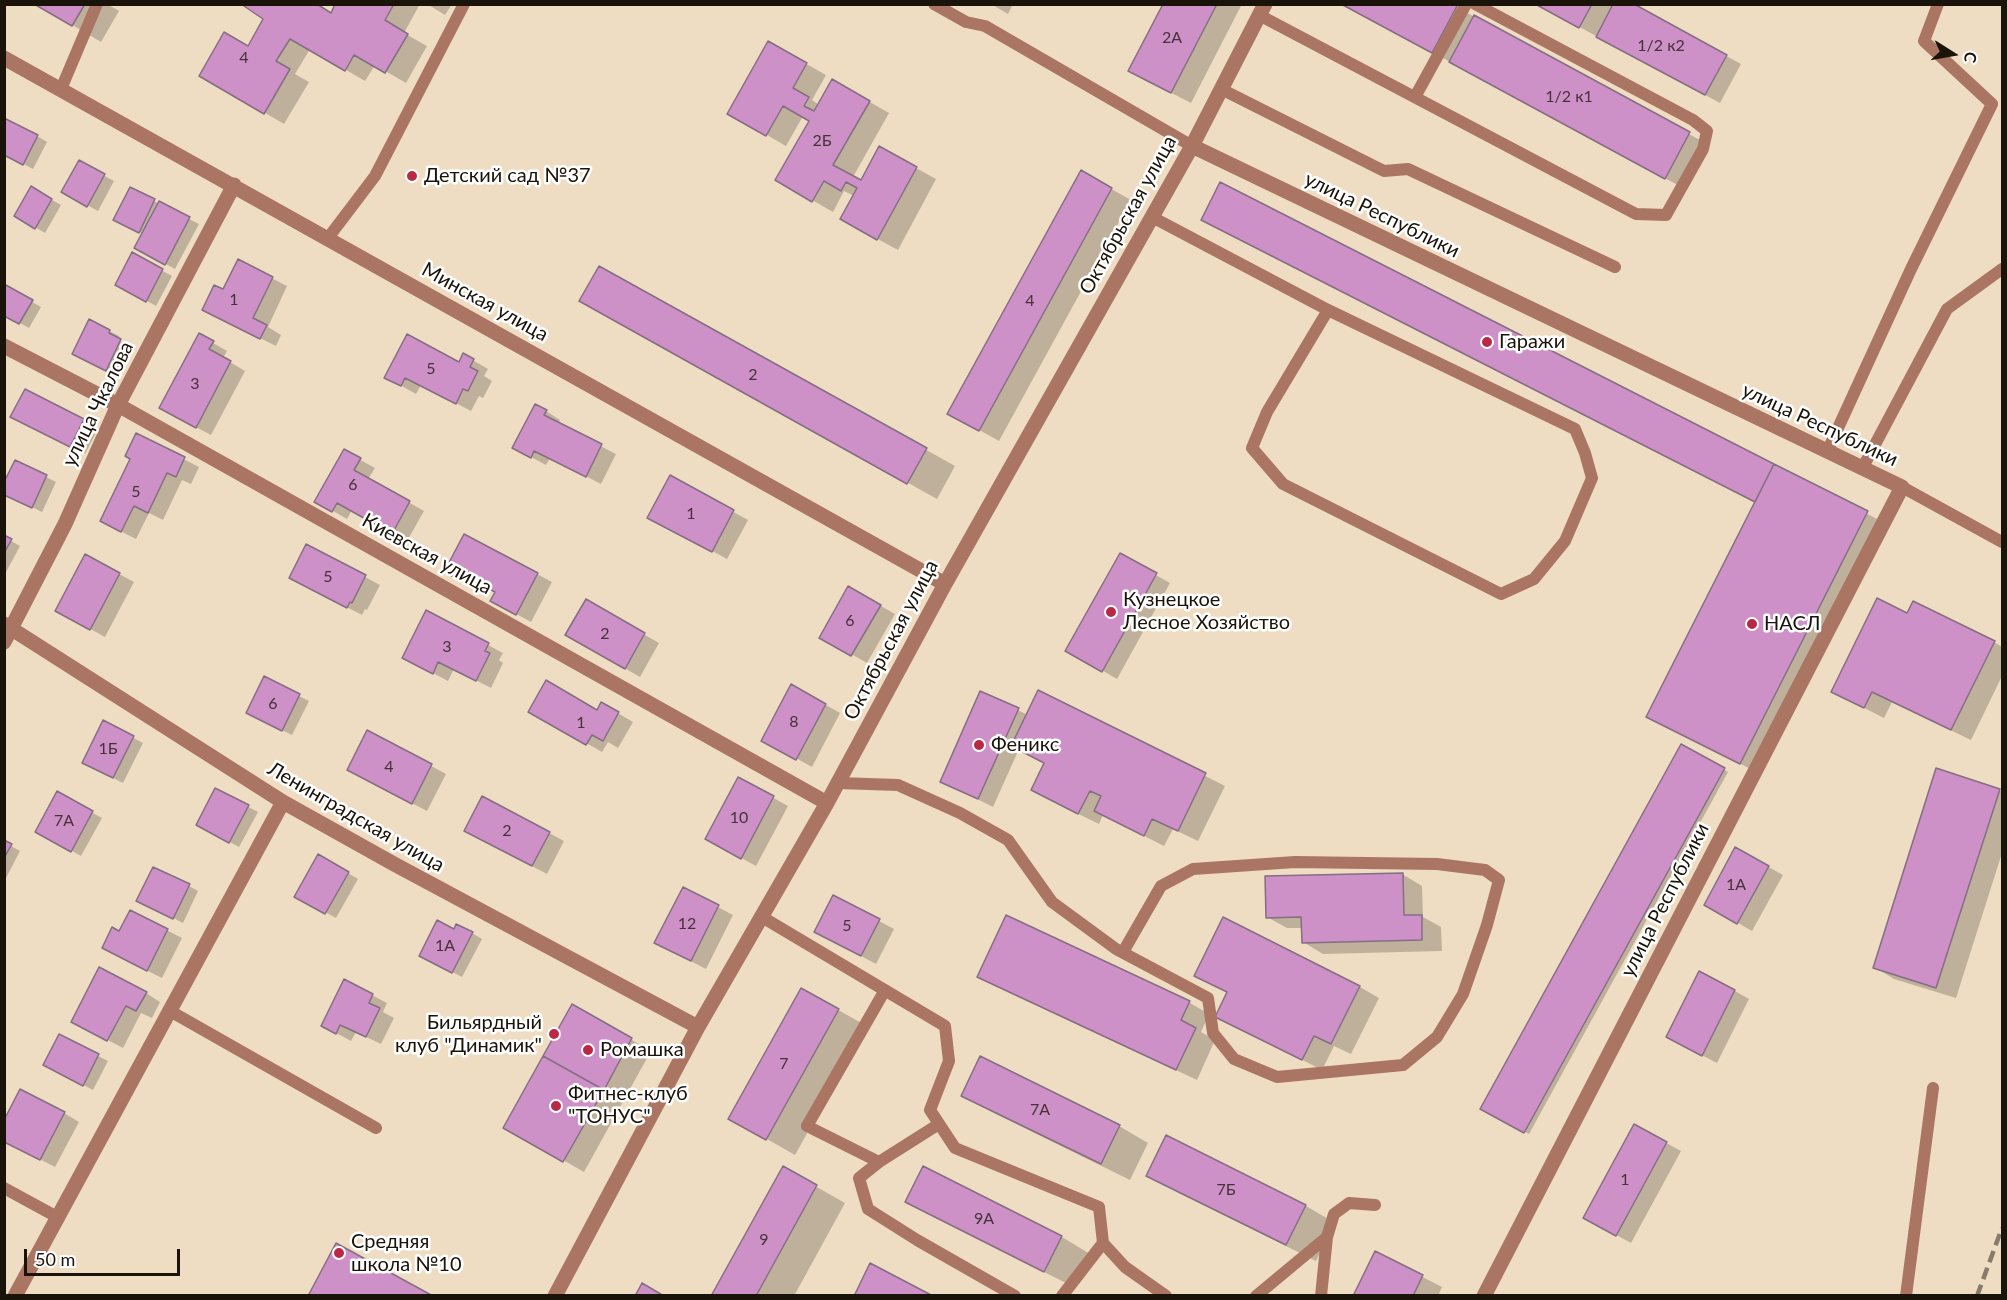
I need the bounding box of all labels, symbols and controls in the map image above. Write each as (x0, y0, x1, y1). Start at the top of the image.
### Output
north arrow (1923, 24, 1983, 84)
house number: 2А (1162, 28, 1182, 48)
house number: 1/2 к2 (1637, 36, 1685, 56)
house number: 4 (239, 48, 249, 68)
text: С (1961, 51, 1981, 65)
house number: 1/2 к1 (1545, 87, 1593, 107)
house number: 2Б (812, 131, 832, 151)
street label: Октябрьская улица (1074, 132, 1182, 298)
place label: Детский сад №37 (424, 164, 591, 188)
street label: улица Республики (1301, 167, 1463, 263)
marker: Детский сад №37 (405, 169, 419, 183)
street label: Минская улица (418, 257, 552, 347)
house number: 1 (229, 290, 239, 310)
house number: 4 (1025, 291, 1035, 311)
place label: Гаражи (1499, 330, 1565, 354)
marker: Гаражи (1480, 335, 1494, 349)
street label: улица Чкалова (57, 338, 139, 470)
house number: 5 (426, 359, 436, 379)
house number: 2 (748, 365, 758, 385)
house number: 3 (190, 374, 200, 394)
street label: улица Республики (1738, 378, 1902, 472)
house number: 6 (348, 475, 358, 495)
house number: 5 (131, 482, 141, 502)
house number: 1 (686, 504, 696, 524)
street label: Киевская улица (358, 508, 496, 600)
street label: Октябрьская улица (839, 556, 943, 724)
house number: 5 (323, 567, 333, 587)
place label: Кузнецкое Лесное Хозяйство (1123, 588, 1290, 635)
marker: Кузнецкое Лесное Хозяйство (1104, 605, 1118, 619)
house number: 6 (845, 611, 855, 631)
place label: НАСЛ (1764, 612, 1820, 636)
marker: НАСЛ (1745, 617, 1759, 631)
house number: 2 (600, 624, 610, 644)
house number: 3 (442, 637, 452, 657)
house number: 6 (268, 694, 278, 714)
house number: 8 (789, 712, 799, 732)
house number: 1 (576, 713, 586, 733)
place label: Феникс (991, 733, 1059, 757)
marker: Феникс (972, 738, 986, 752)
house number: 1Б (98, 739, 118, 759)
street label: Ленинградская улица (263, 757, 449, 877)
house number: 4 (384, 757, 394, 777)
house number: 10 (730, 808, 748, 828)
house number: 7А (54, 811, 74, 831)
street label: улица Республики (1616, 819, 1714, 981)
house number: 2 (502, 821, 512, 841)
house number: 1А (1726, 875, 1746, 895)
house number: 12 (678, 914, 696, 934)
house number: 5 (842, 916, 852, 936)
house number: 1А (435, 936, 455, 956)
place label: Бильярдный клуб "Динамик" (395, 1011, 542, 1058)
marker: Бильярдный клуб "Динамик" (547, 1027, 561, 1041)
place label: Ромашка (600, 1038, 684, 1062)
marker: Ромашка (581, 1043, 595, 1057)
house number: 7 (779, 1054, 789, 1074)
place label: Фитнес-клуб "ТОНУС" (568, 1082, 688, 1129)
marker: Фитнес-клуб "ТОНУС" (549, 1099, 563, 1113)
house number: 7А (1030, 1100, 1050, 1120)
house number: 1 (1620, 1170, 1630, 1190)
house number: 7Б (1216, 1180, 1236, 1200)
house number: 9А (974, 1209, 994, 1229)
place label: Средняя школа №10 (351, 1230, 462, 1277)
house number: 9 (759, 1230, 769, 1250)
scale bar (27, 1237, 183, 1275)
marker: Средняя школа №10 (332, 1246, 346, 1260)
text: 50 m (35, 1248, 75, 1270)

